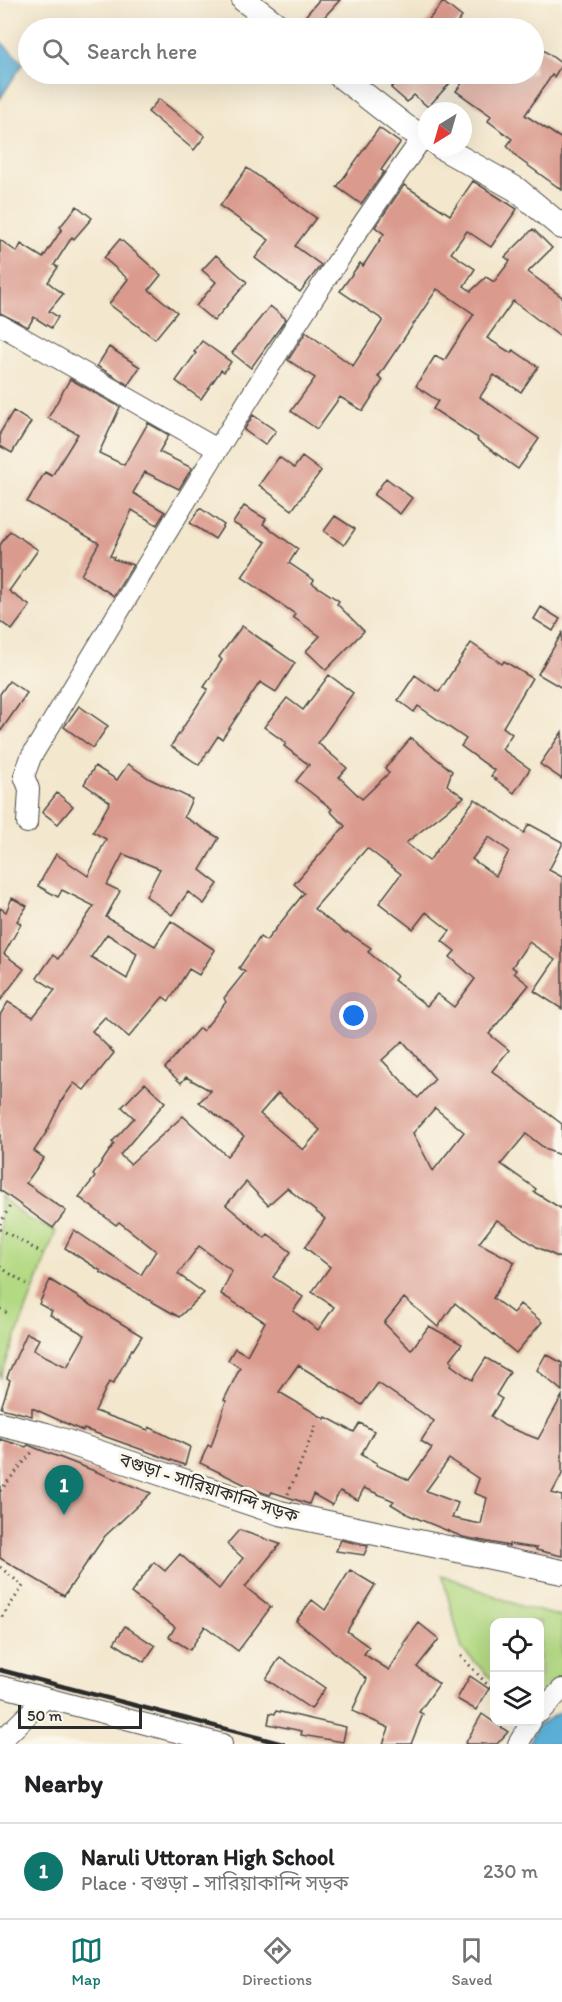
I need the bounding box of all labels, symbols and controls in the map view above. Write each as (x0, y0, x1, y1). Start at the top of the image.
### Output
search box (18, 18, 544, 84)
icon: search (39, 35, 72, 68)
text: Search here (87, 38, 197, 65)
north arrow (418, 102, 472, 156)
your location (339, 1001, 368, 1030)
street label: বগুড়া - সারিয়াকান্দি সড়ক (116, 1448, 302, 1527)
pin: 1 (44, 1466, 84, 1515)
map controls (490, 1618, 544, 1726)
button: locate (490, 1618, 544, 1672)
button: layers (490, 1672, 544, 1726)
scale bar (18, 1702, 142, 1730)
text: 50 m (27, 1706, 62, 1725)
text: Nearby (24, 1767, 103, 1799)
text: Naruli Uttoran High School (81, 1844, 335, 1871)
text: 1 (39, 1859, 48, 1883)
text: 230 m (483, 1859, 538, 1883)
text: Place · বগুড়া - সারিয়াকান্দি সড়ক (81, 1871, 349, 1895)
tab: Map (70, 1934, 103, 1989)
tab: Directions (242, 1934, 312, 1989)
tab: Saved (452, 1934, 492, 1989)

